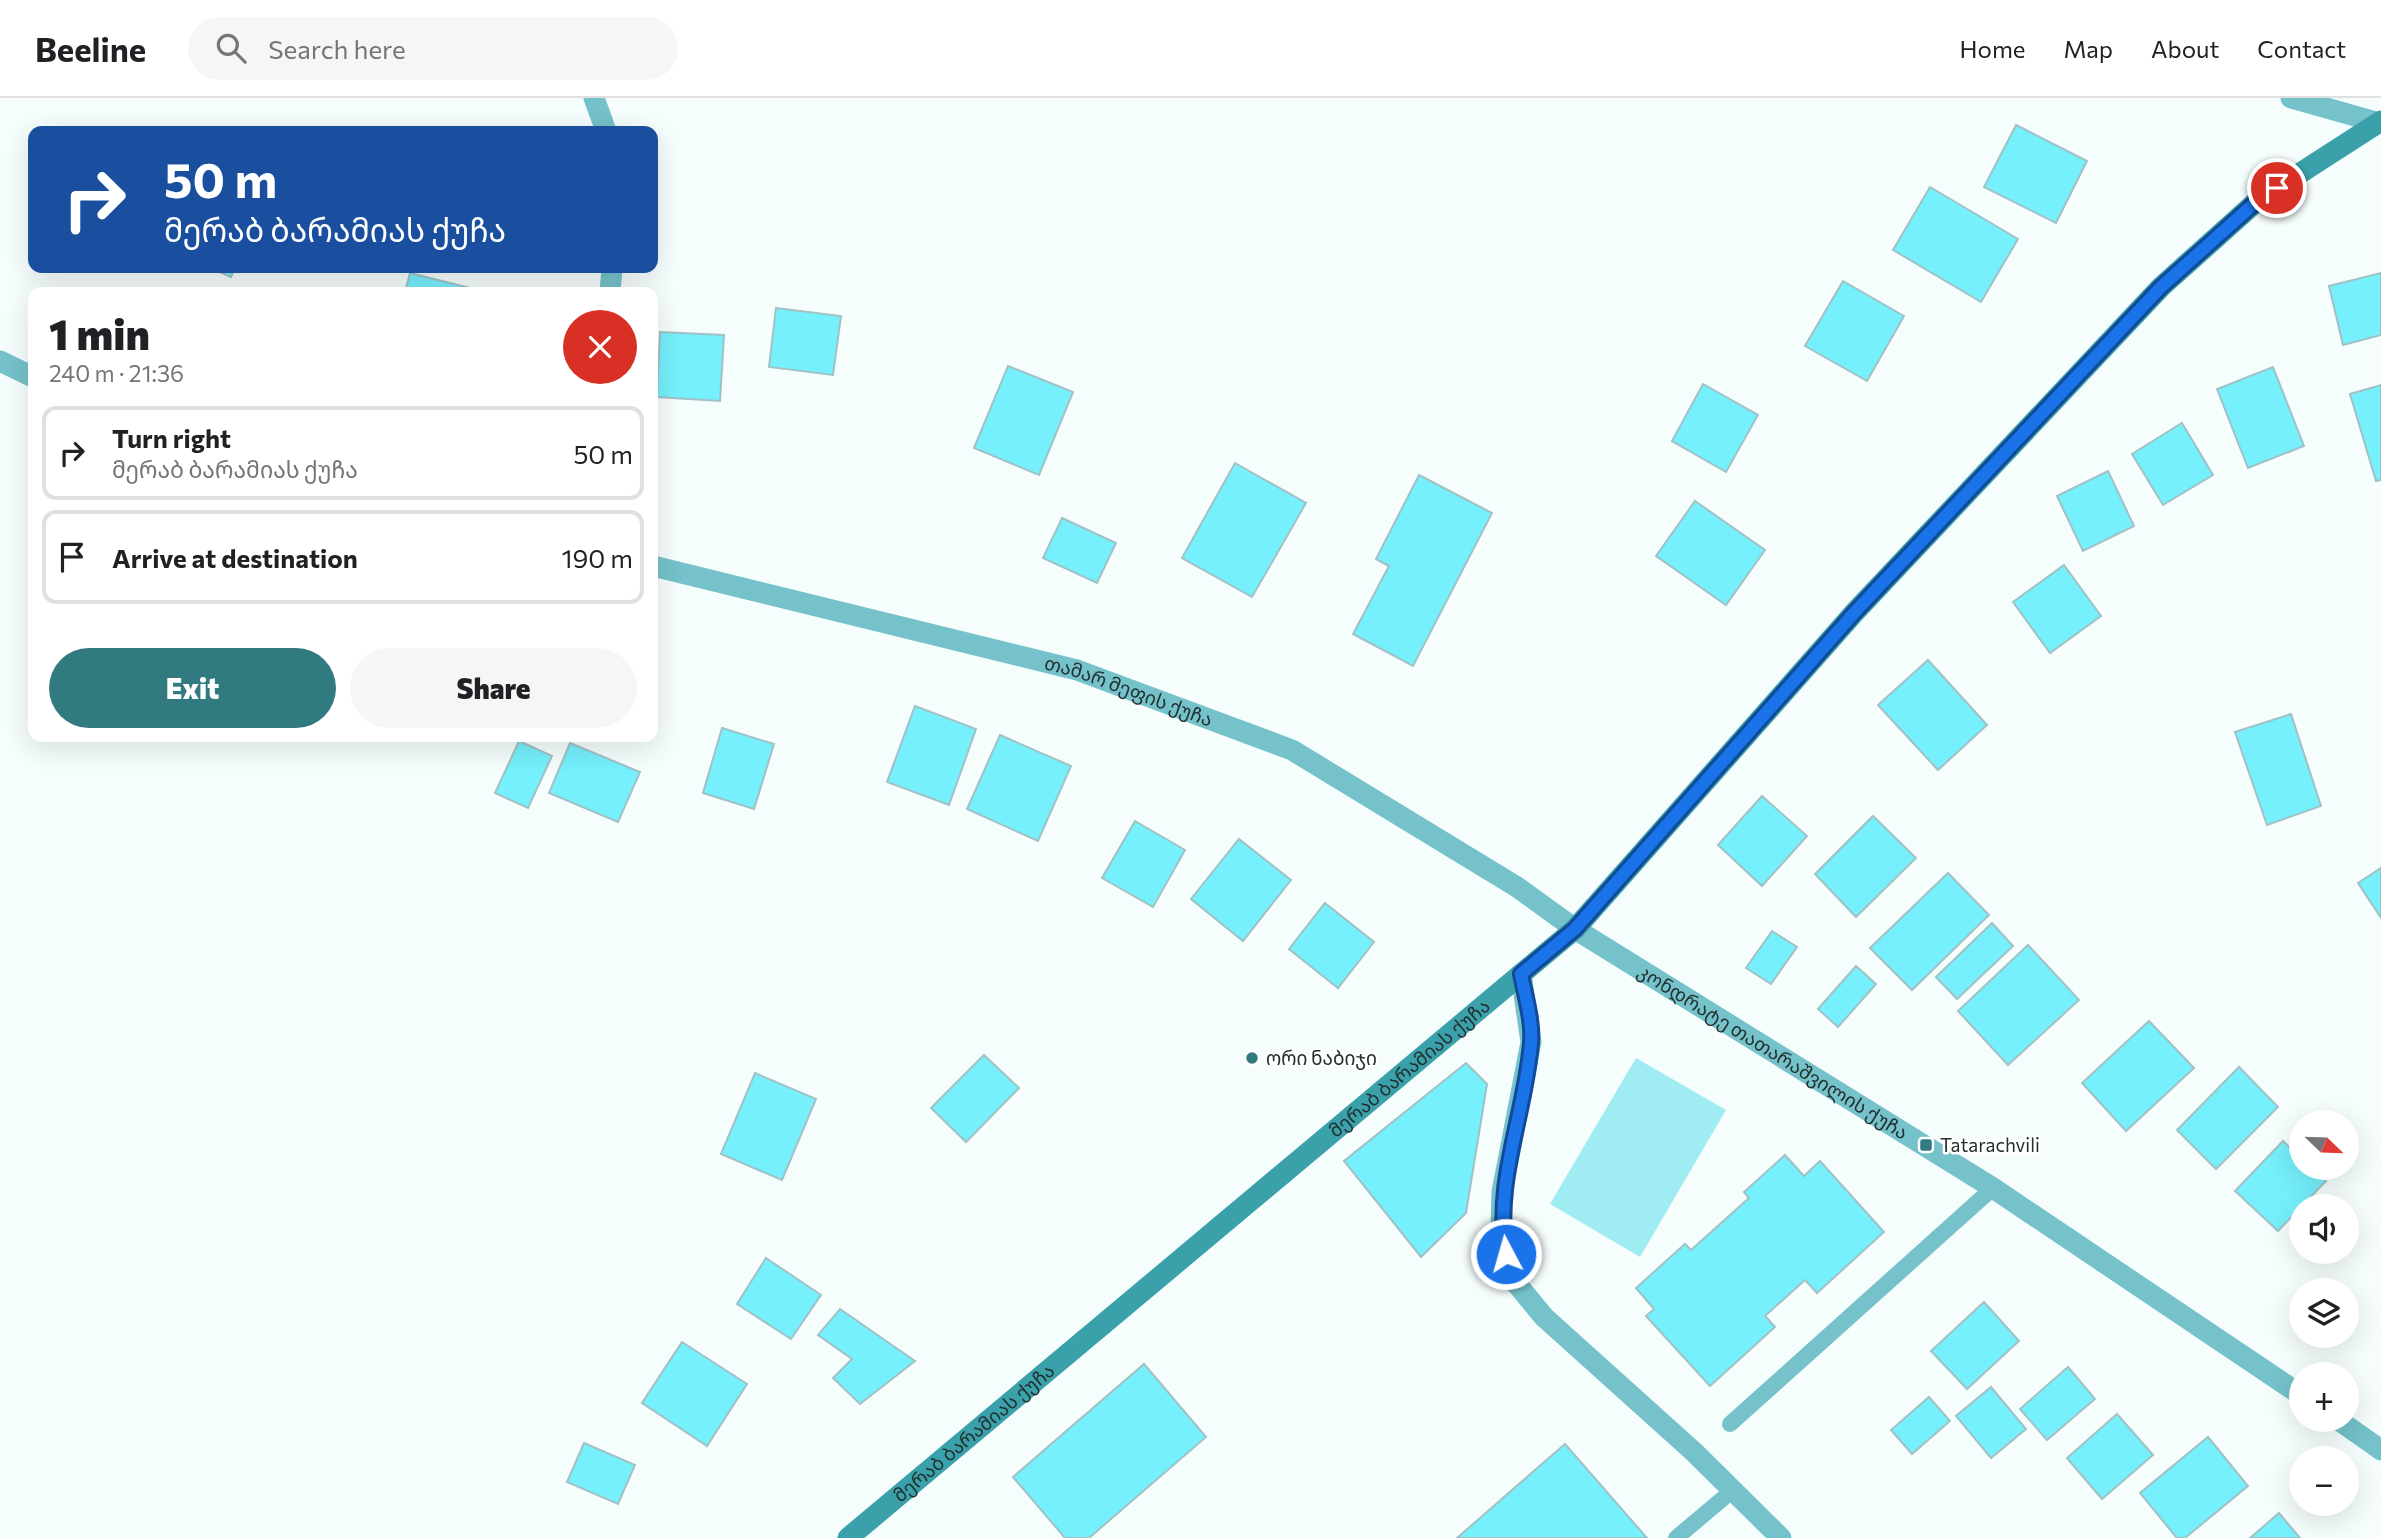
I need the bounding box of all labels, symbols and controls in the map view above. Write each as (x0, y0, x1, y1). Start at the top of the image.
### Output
search box (188, 17, 678, 80)
text: Beeline (35, 28, 146, 69)
icon: search (212, 29, 250, 67)
text: Search here (268, 33, 406, 64)
text: Home (1960, 34, 2026, 63)
text: Map (2064, 34, 2113, 63)
text: About (2151, 34, 2219, 63)
text: Contact (2257, 34, 2346, 63)
text: 50 m (164, 148, 277, 208)
icon: right (49, 154, 140, 245)
pin (2247, 158, 2307, 218)
icon: arrive (2258, 169, 2296, 207)
text: მერაბ ბარამიას ქუჩა (164, 209, 506, 249)
text: 1 min (49, 307, 150, 359)
button: close (563, 310, 637, 384)
text: 240 m · 21:36 (49, 359, 184, 387)
text: Turn right (112, 422, 231, 453)
icon: right (53, 434, 91, 472)
text: 50 m (573, 438, 633, 469)
text: მერაბ ბარამიას ქუჩა (112, 455, 358, 483)
icon: arrive (53, 538, 91, 576)
text: Arrive at destination (112, 542, 358, 573)
text: 190 m (561, 542, 633, 573)
button: Exit (49, 648, 336, 728)
button: Share (350, 648, 637, 728)
street label: თამარ მეფის ქუჩა (1042, 650, 1216, 731)
street label: კონდრატე თათარაშვილის ქუჩა (1633, 959, 1913, 1144)
street label: მერაბ ბარამიას ქუჩა (1324, 994, 1494, 1142)
place label: ორი ნაბიჯი (1266, 1046, 1377, 1070)
marker: ორი ნაბიჯი (1244, 1050, 1260, 1066)
north arrow (2289, 1110, 2359, 1180)
map controls (2289, 1110, 2359, 1516)
place label: Tatarachvili (1940, 1133, 2040, 1156)
marker: Tatarachvili (1918, 1137, 1934, 1153)
button: sound (2289, 1194, 2359, 1264)
position arrow (1469, 1217, 1543, 1291)
button: layers (2289, 1278, 2359, 1348)
street label: მერაბ ბარამიას ქუჩა (888, 1358, 1059, 1506)
button: + (2289, 1362, 2359, 1432)
button: − (2289, 1446, 2359, 1516)

